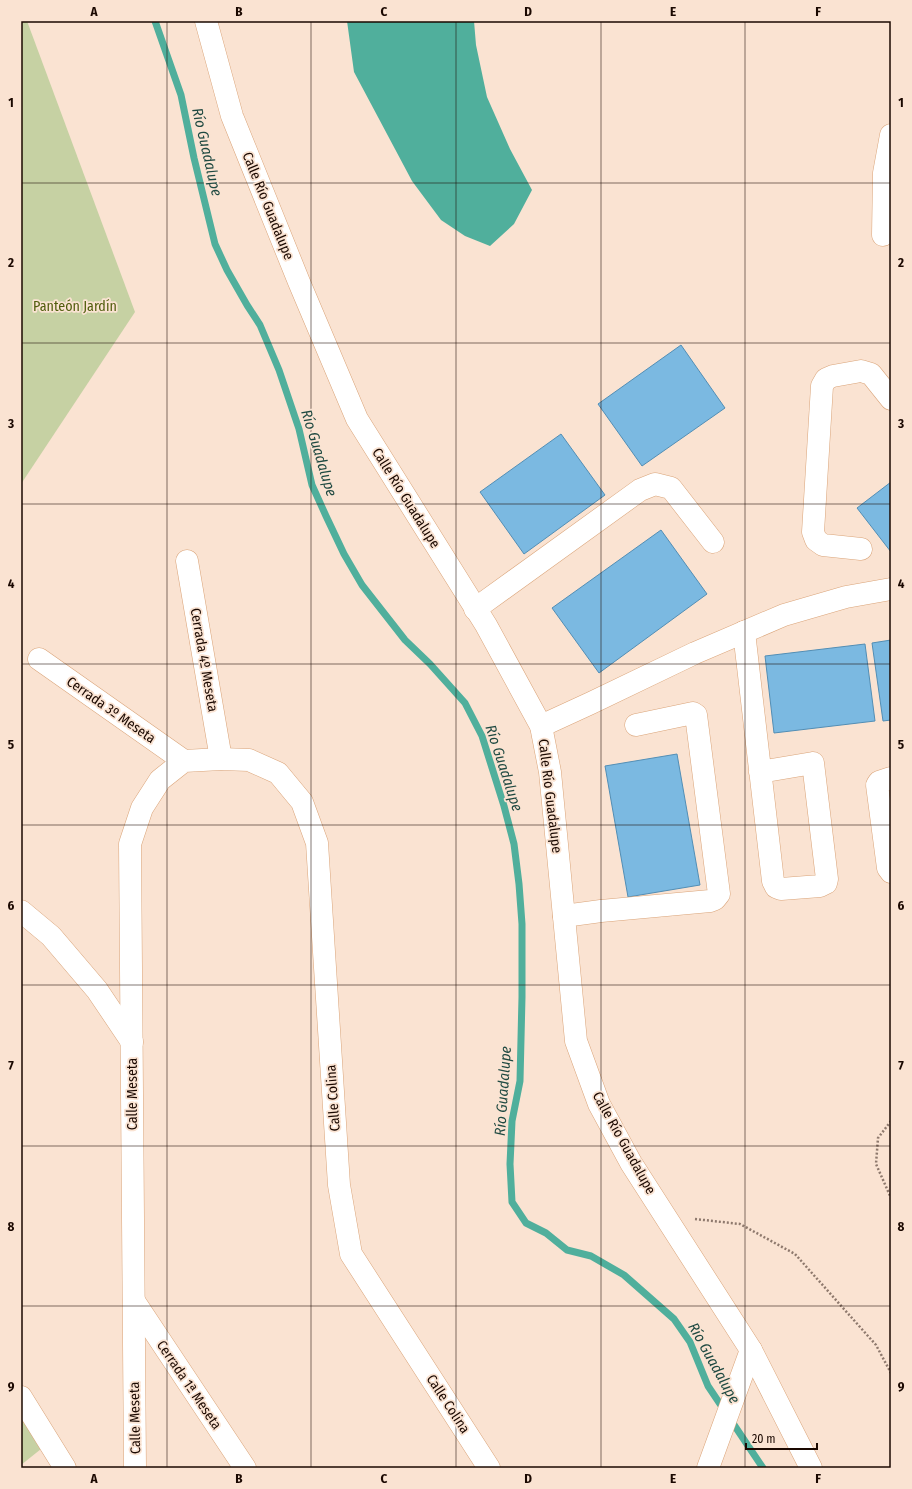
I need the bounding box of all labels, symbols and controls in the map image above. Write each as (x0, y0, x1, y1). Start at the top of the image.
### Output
text: A (89, 4, 98, 19)
text: B (235, 4, 243, 19)
text: C (381, 4, 388, 19)
text: D (524, 4, 532, 19)
text: E (670, 4, 676, 19)
text: F (815, 4, 821, 19)
text: 1 (8, 95, 14, 110)
text: 1 (898, 95, 904, 110)
water label: Río Guadalupe (188, 106, 226, 198)
street label: Calle Río Guadalupe (239, 150, 297, 263)
text: 2 (7, 255, 14, 270)
text: 2 (897, 255, 904, 270)
park label: Panteón Jardín (33, 298, 117, 315)
water label: Río Guadalupe (297, 407, 341, 499)
text: 3 (7, 416, 14, 431)
text: 3 (897, 416, 904, 431)
street label: Calle Río Guadalupe (368, 445, 444, 551)
text: 4 (8, 576, 15, 591)
text: 4 (898, 576, 905, 591)
street label: Cerrada 4º Meseta (187, 607, 222, 713)
street label: Cerrada 3º Meseta (63, 673, 159, 747)
water label: Río Guadalupe (482, 723, 526, 813)
text: 5 (8, 737, 14, 752)
text: 5 (898, 737, 904, 752)
street label: Calle Río Guadalupe (535, 738, 565, 854)
text: 6 (8, 898, 15, 913)
text: 6 (898, 898, 905, 913)
water label: Río Guadalupe (491, 1046, 515, 1136)
text: 7 (8, 1058, 14, 1073)
street label: Calle Meseta (124, 1058, 141, 1130)
text: 7 (898, 1058, 904, 1073)
street label: Calle Colina (322, 1064, 344, 1132)
street label: Calle Río Guadalupe (589, 1089, 659, 1197)
text: 8 (8, 1219, 15, 1234)
text: 8 (898, 1219, 905, 1234)
water label: Río Guadalupe (684, 1319, 744, 1407)
street label: Cerrada 1ª Meseta (153, 1337, 225, 1433)
street label: Calle Colina (423, 1371, 473, 1437)
text: 9 (8, 1379, 15, 1394)
text: 9 (898, 1379, 905, 1394)
street label: Calle Meseta (126, 1382, 144, 1454)
scale bar (746, 1425, 817, 1451)
text: 20 m (752, 1432, 776, 1446)
text: A (89, 1471, 98, 1486)
text: B (235, 1471, 243, 1486)
text: C (381, 1471, 388, 1486)
text: D (524, 1471, 532, 1486)
text: E (670, 1471, 676, 1486)
text: F (815, 1471, 821, 1486)

